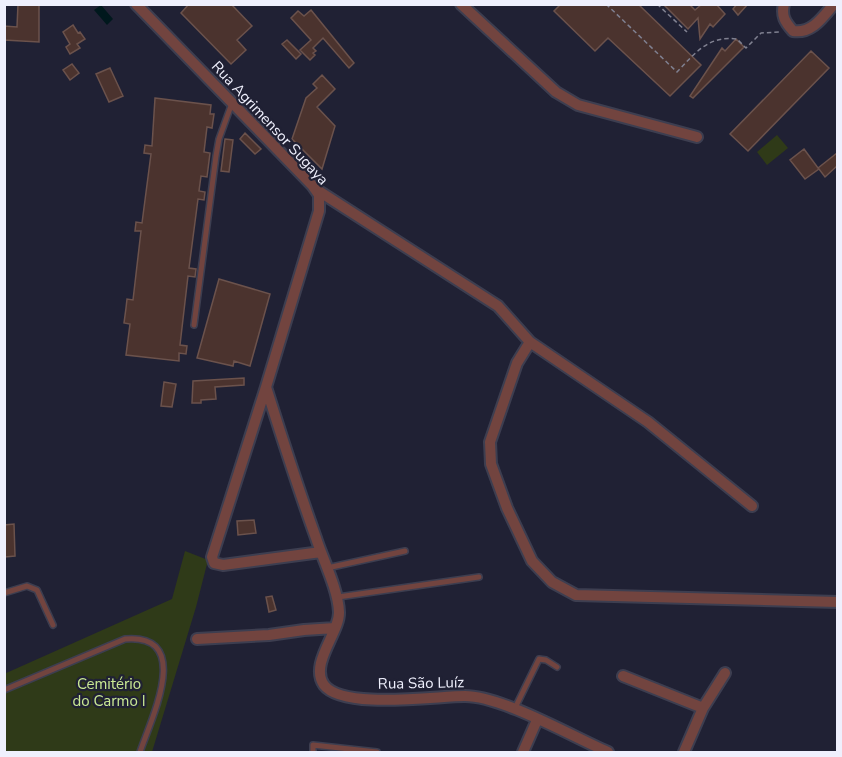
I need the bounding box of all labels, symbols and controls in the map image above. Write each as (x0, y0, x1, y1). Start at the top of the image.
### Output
street label: Rua Agrimensor Sugaya (207, 57, 333, 189)
street label: Rua São Luíz (378, 672, 464, 694)
park label: Cemitério do Carmo I (73, 674, 145, 711)

